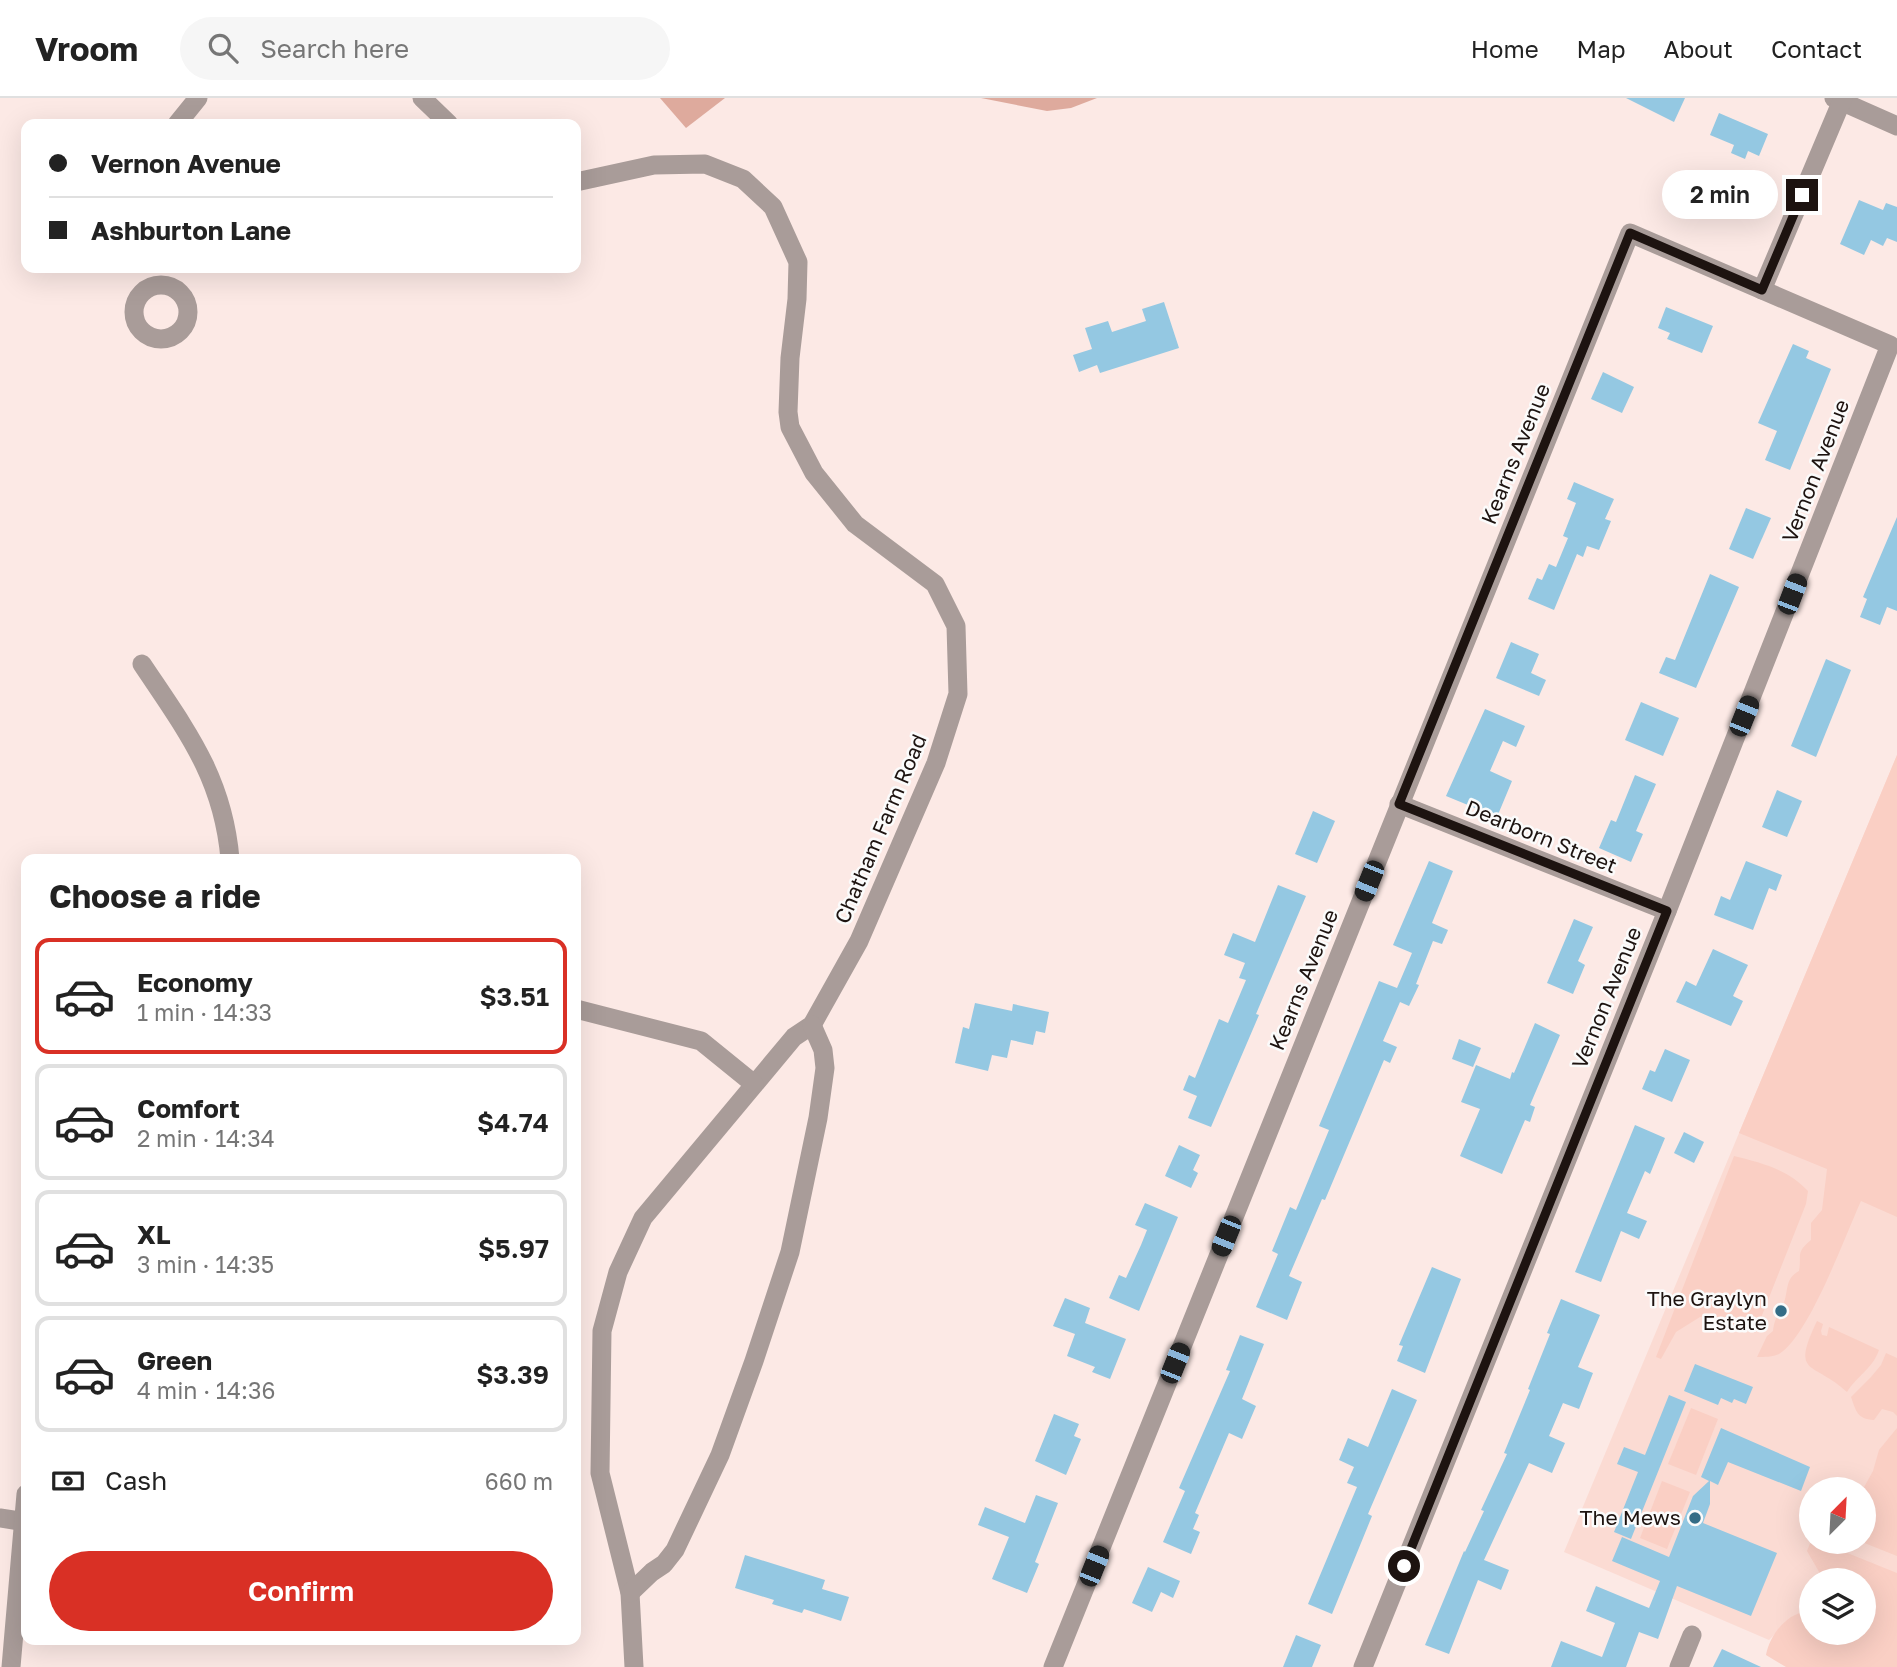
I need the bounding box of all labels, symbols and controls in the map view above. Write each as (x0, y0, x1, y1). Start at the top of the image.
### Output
search box (180, 17, 670, 80)
text: Vroom (35, 29, 138, 68)
icon: search (204, 29, 242, 67)
text: Search here (260, 33, 409, 64)
text: Home (1471, 34, 1539, 63)
text: Map (1577, 34, 1626, 63)
text: About (1664, 34, 1733, 63)
text: Contact (1771, 34, 1862, 63)
text: Vernon Avenue (91, 148, 281, 179)
callout: 2 min (1662, 170, 1778, 220)
route end (1786, 179, 1818, 211)
text: 2 min (1690, 180, 1750, 208)
text: Ashburton Lane (91, 215, 291, 246)
street label: Kearns Avenue (1475, 379, 1555, 528)
street label: Vernon Avenue (1776, 395, 1854, 546)
car (1775, 571, 1810, 617)
car (1727, 693, 1762, 739)
street label: Chatham Farm Road (828, 730, 932, 927)
street label: Dearborn Street (1462, 794, 1621, 878)
car (1352, 858, 1387, 904)
text: Choose a ride (49, 877, 261, 915)
street label: Kearns Avenue (1263, 905, 1343, 1054)
street label: Vernon Avenue (1566, 923, 1646, 1072)
icon: car (53, 965, 116, 1028)
text: Economy (137, 967, 253, 998)
text: $3.51 (479, 981, 549, 1012)
text: 1 min · 14:33 (137, 998, 272, 1026)
icon: car (53, 1091, 116, 1154)
text: Comfort (137, 1093, 240, 1124)
text: $4.74 (477, 1107, 549, 1138)
text: 2 min · 14:34 (137, 1124, 275, 1152)
car (1209, 1213, 1244, 1259)
icon: car (53, 1217, 116, 1280)
text: XL (137, 1219, 171, 1250)
text: $5.97 (478, 1233, 549, 1264)
text: 3 min · 14:35 (137, 1250, 274, 1278)
place label: The Graylyn Estate (1647, 1285, 1767, 1335)
marker: The Graylyn Estate (1773, 1303, 1789, 1319)
car (1158, 1340, 1193, 1386)
icon: car (53, 1343, 116, 1406)
text: Green (137, 1345, 212, 1376)
text: $3.39 (476, 1359, 549, 1390)
text: 4 min · 14:36 (137, 1376, 275, 1404)
icon: cash (49, 1462, 87, 1500)
text: Cash (105, 1465, 167, 1496)
text: 660 m (485, 1467, 553, 1495)
north arrow (1799, 1477, 1876, 1554)
map controls (1799, 1477, 1876, 1645)
place label: The Mews (1579, 1504, 1681, 1530)
marker: The Mews (1687, 1510, 1703, 1526)
car (1077, 1543, 1112, 1589)
route start (1388, 1550, 1420, 1582)
button: Confirm (49, 1551, 553, 1631)
button: layers (1799, 1568, 1876, 1645)

